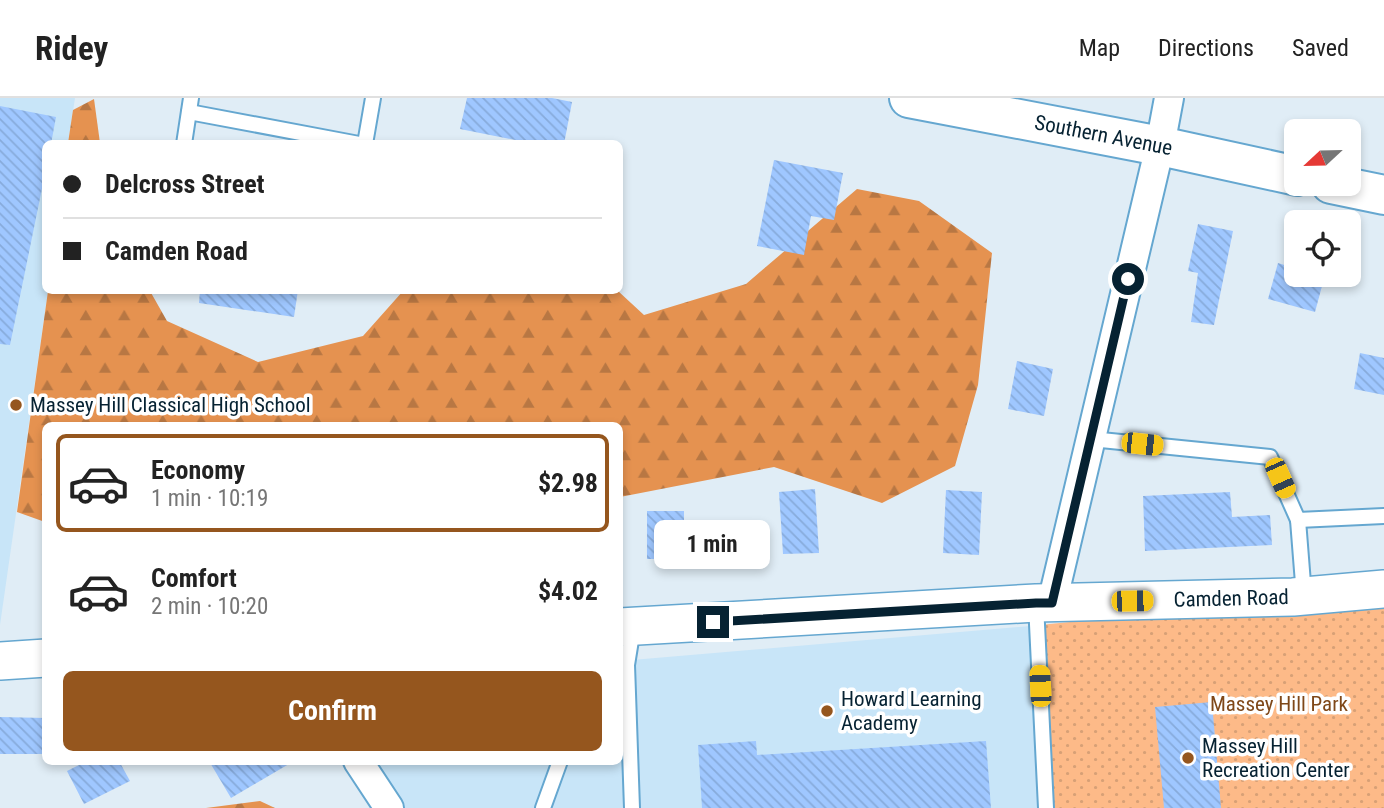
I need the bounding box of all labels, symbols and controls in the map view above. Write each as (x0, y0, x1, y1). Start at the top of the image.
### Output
text: Ridey (35, 29, 108, 68)
text: Map (1079, 34, 1120, 62)
text: Directions (1158, 34, 1254, 62)
text: Saved (1292, 34, 1349, 62)
street label: Southern Avenue (1033, 110, 1175, 160)
north arrow (1284, 119, 1362, 196)
map controls (1284, 119, 1361, 287)
text: Delcross Street (105, 169, 265, 199)
button: locate (1284, 210, 1361, 287)
text: Camden Road (105, 236, 248, 266)
route start (1112, 263, 1144, 295)
place label: Massey Hill Classical High School (30, 393, 311, 417)
marker: Massey Hill Classical High School (8, 397, 24, 413)
car (1121, 431, 1164, 457)
icon: car (67, 452, 130, 515)
text: Economy (151, 455, 245, 485)
car (1262, 455, 1299, 501)
text: $2.98 (538, 468, 598, 498)
text: 1 min · 10:19 (151, 485, 268, 512)
callout: 1 min (655, 520, 771, 570)
text: 1 min (686, 531, 738, 558)
icon: car (67, 560, 130, 623)
text: Comfort (151, 563, 237, 593)
text: $4.02 (538, 576, 598, 606)
street label: Camden Road (1173, 585, 1289, 612)
car (1111, 590, 1154, 612)
text: 2 min · 10:20 (151, 593, 268, 620)
route end (697, 606, 729, 638)
car (1029, 664, 1052, 708)
button: Confirm (63, 671, 602, 751)
place label: Howard Learning Academy (841, 687, 982, 735)
park label: Massey Hill Park (1210, 692, 1349, 716)
marker: Howard Learning Academy (819, 703, 835, 719)
place label: Massey Hill Recreation Center (1202, 734, 1350, 782)
marker: Massey Hill Recreation Center (1180, 750, 1196, 766)

